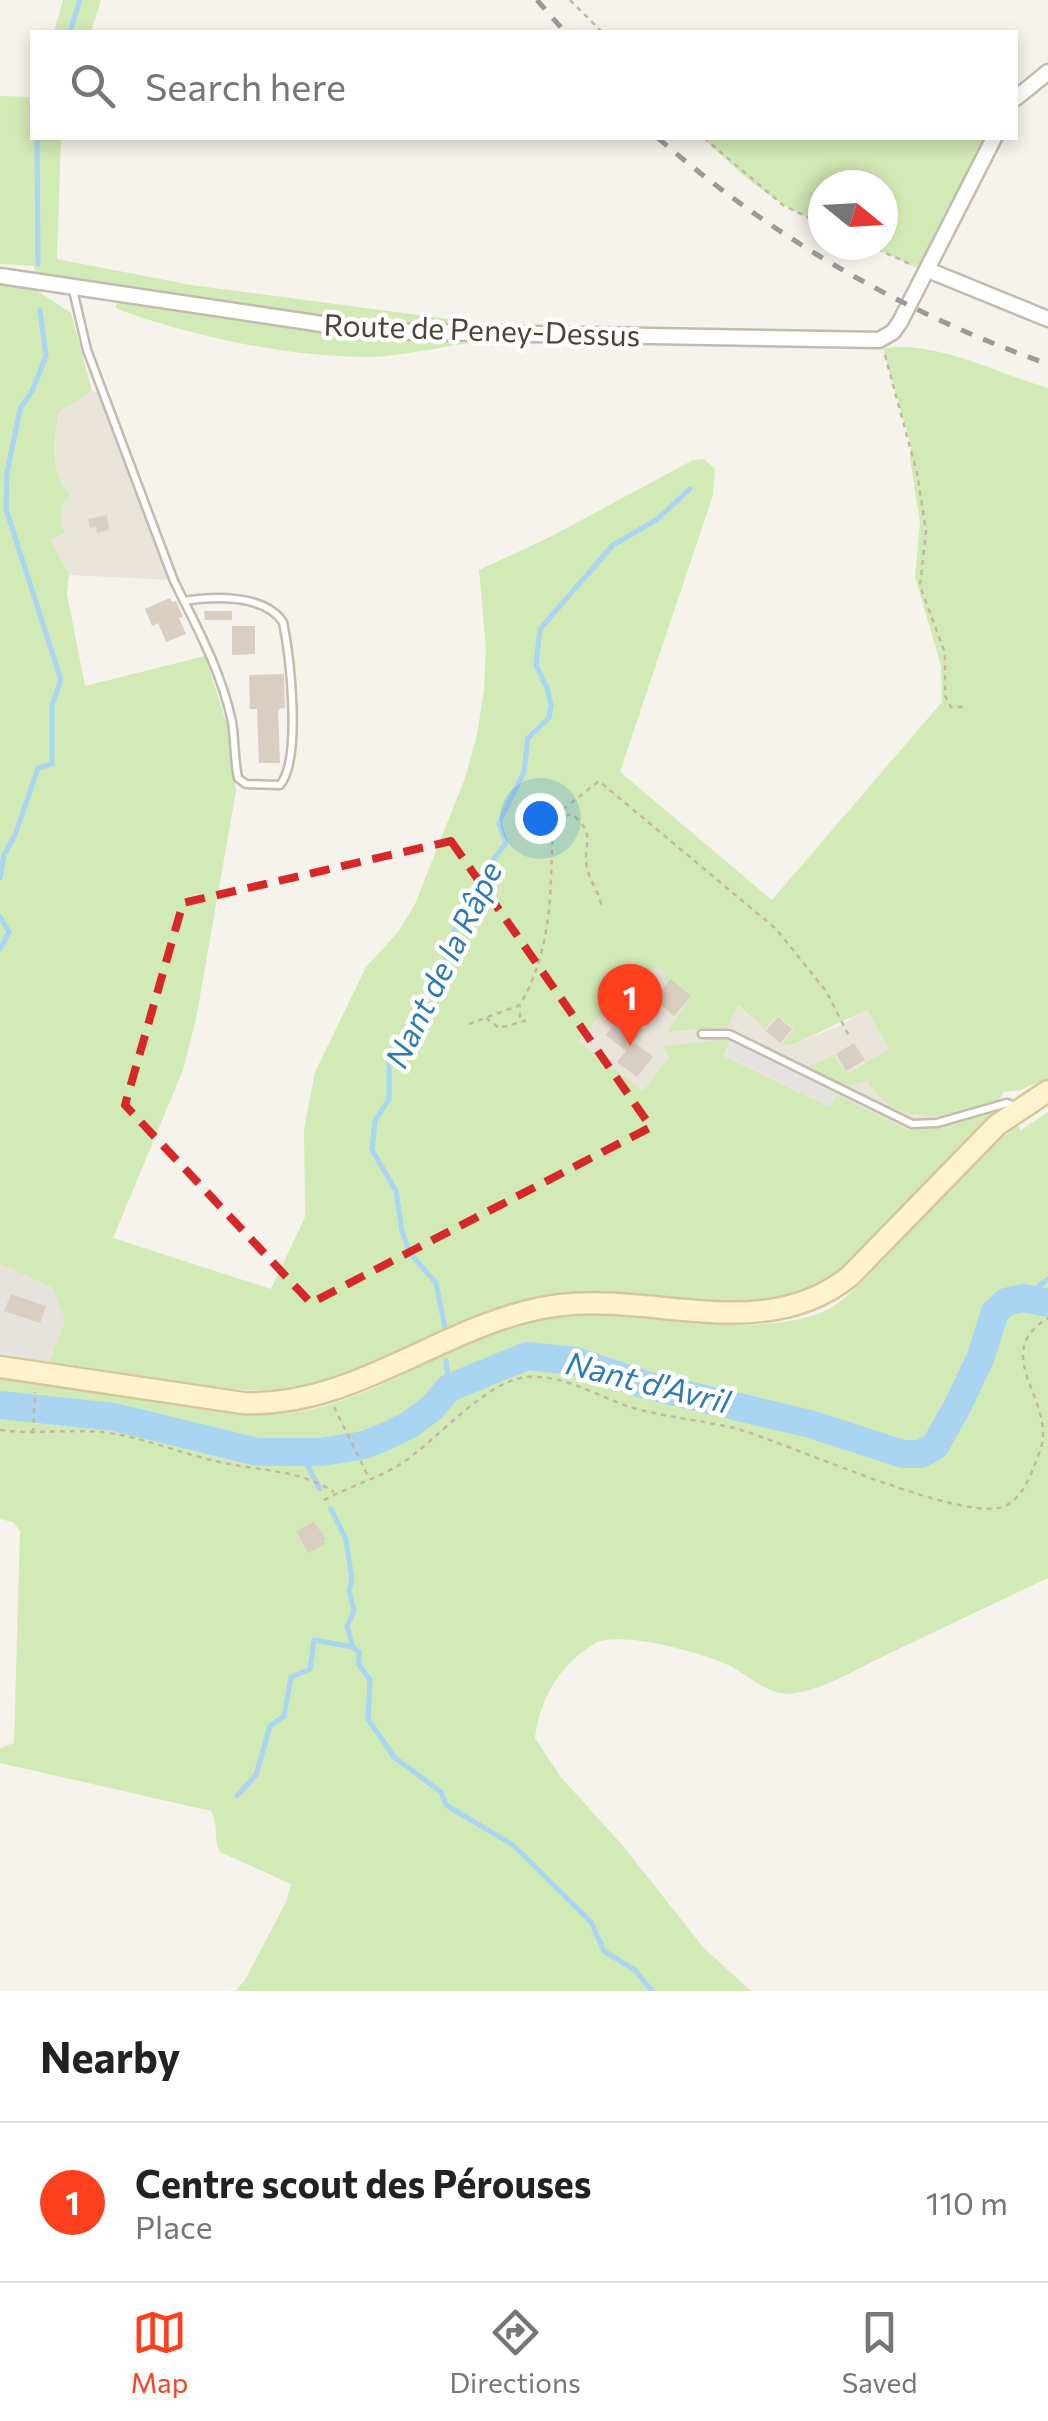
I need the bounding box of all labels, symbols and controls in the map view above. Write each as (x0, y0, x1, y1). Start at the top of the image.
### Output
search box (30, 30, 1018, 140)
icon: search (65, 58, 120, 113)
text: Search here (145, 62, 346, 109)
north arrow (808, 170, 898, 260)
street label: Route de Peney-Dessus (323, 304, 641, 353)
your location (515, 793, 566, 844)
water label: Nant de la Râpe (375, 854, 509, 1074)
pin: 1 (598, 964, 662, 1046)
water label: Nant d'Avril (562, 1341, 735, 1421)
text: Nearby (40, 2030, 180, 2082)
text: Centre scout des Pérouses (135, 2159, 592, 2206)
text: 1 (65, 2182, 80, 2222)
text: 110 m (926, 2182, 1008, 2222)
text: Place (135, 2206, 213, 2246)
tab: Map (131, 2305, 188, 2399)
tab: Directions (449, 2305, 581, 2399)
tab: Saved (842, 2305, 917, 2399)

